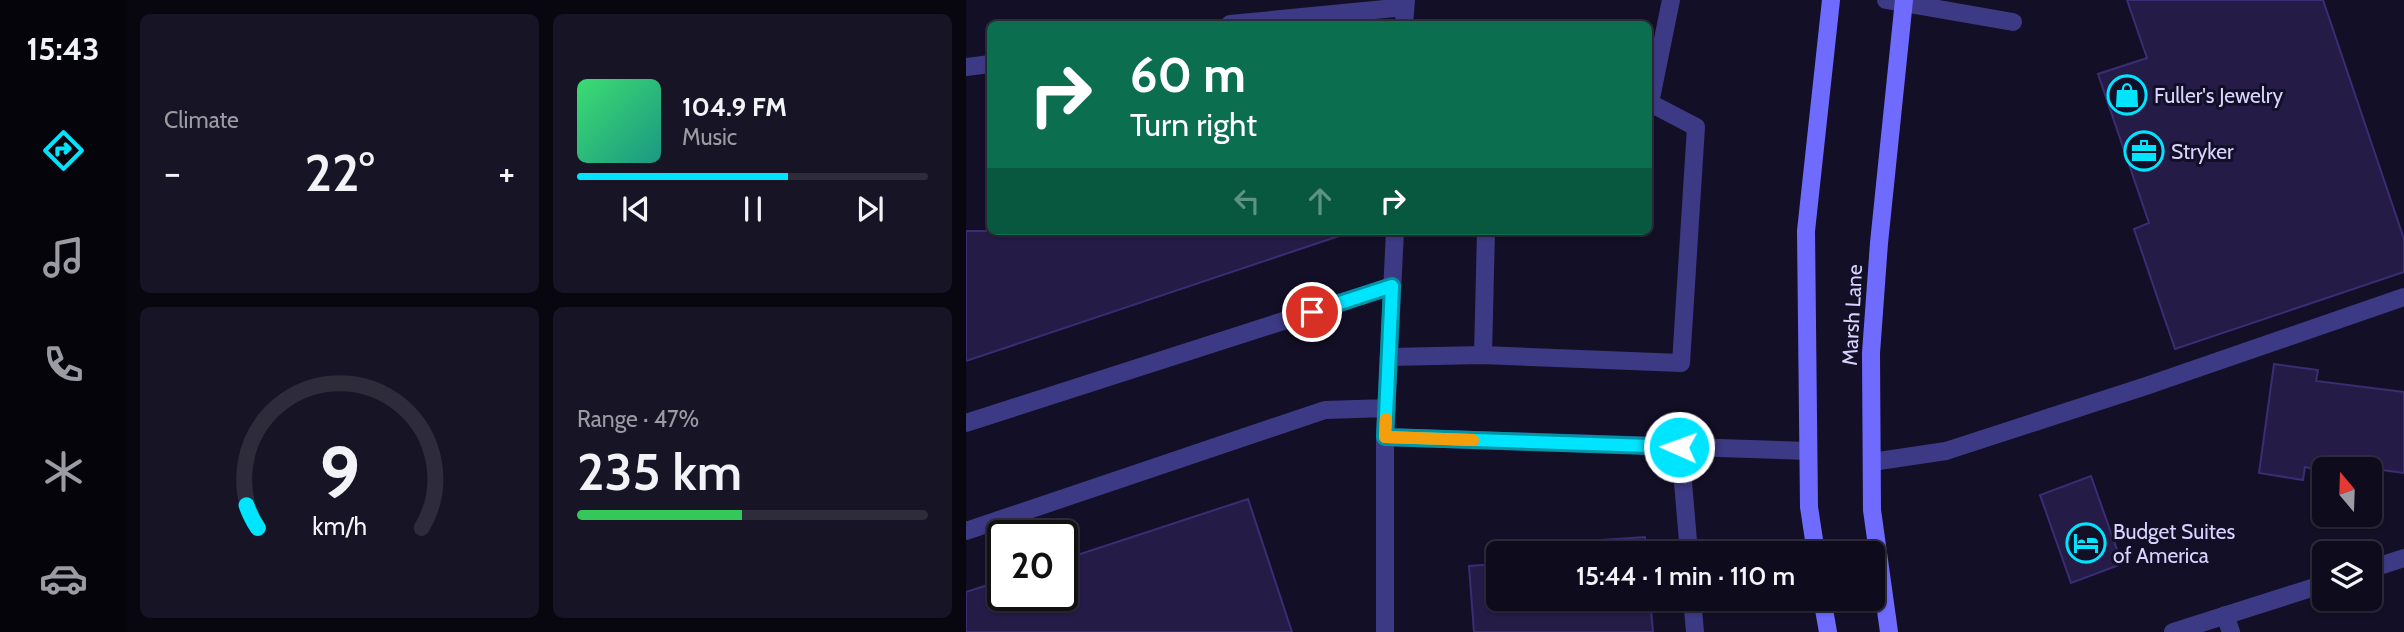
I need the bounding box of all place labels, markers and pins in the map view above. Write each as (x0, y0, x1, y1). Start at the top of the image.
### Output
shop icon: Fuller's Jewelry (2106, 74, 2148, 116)
place label: Fuller's Jewelry (2154, 83, 2283, 108)
office icon: Stryker (2123, 130, 2165, 172)
place label: Stryker (2171, 139, 2234, 164)
pin (1282, 282, 1342, 342)
place label: Budget Suites of America (2113, 519, 2235, 568)
hotel icon: Budget Suites of America (2065, 522, 2107, 564)

